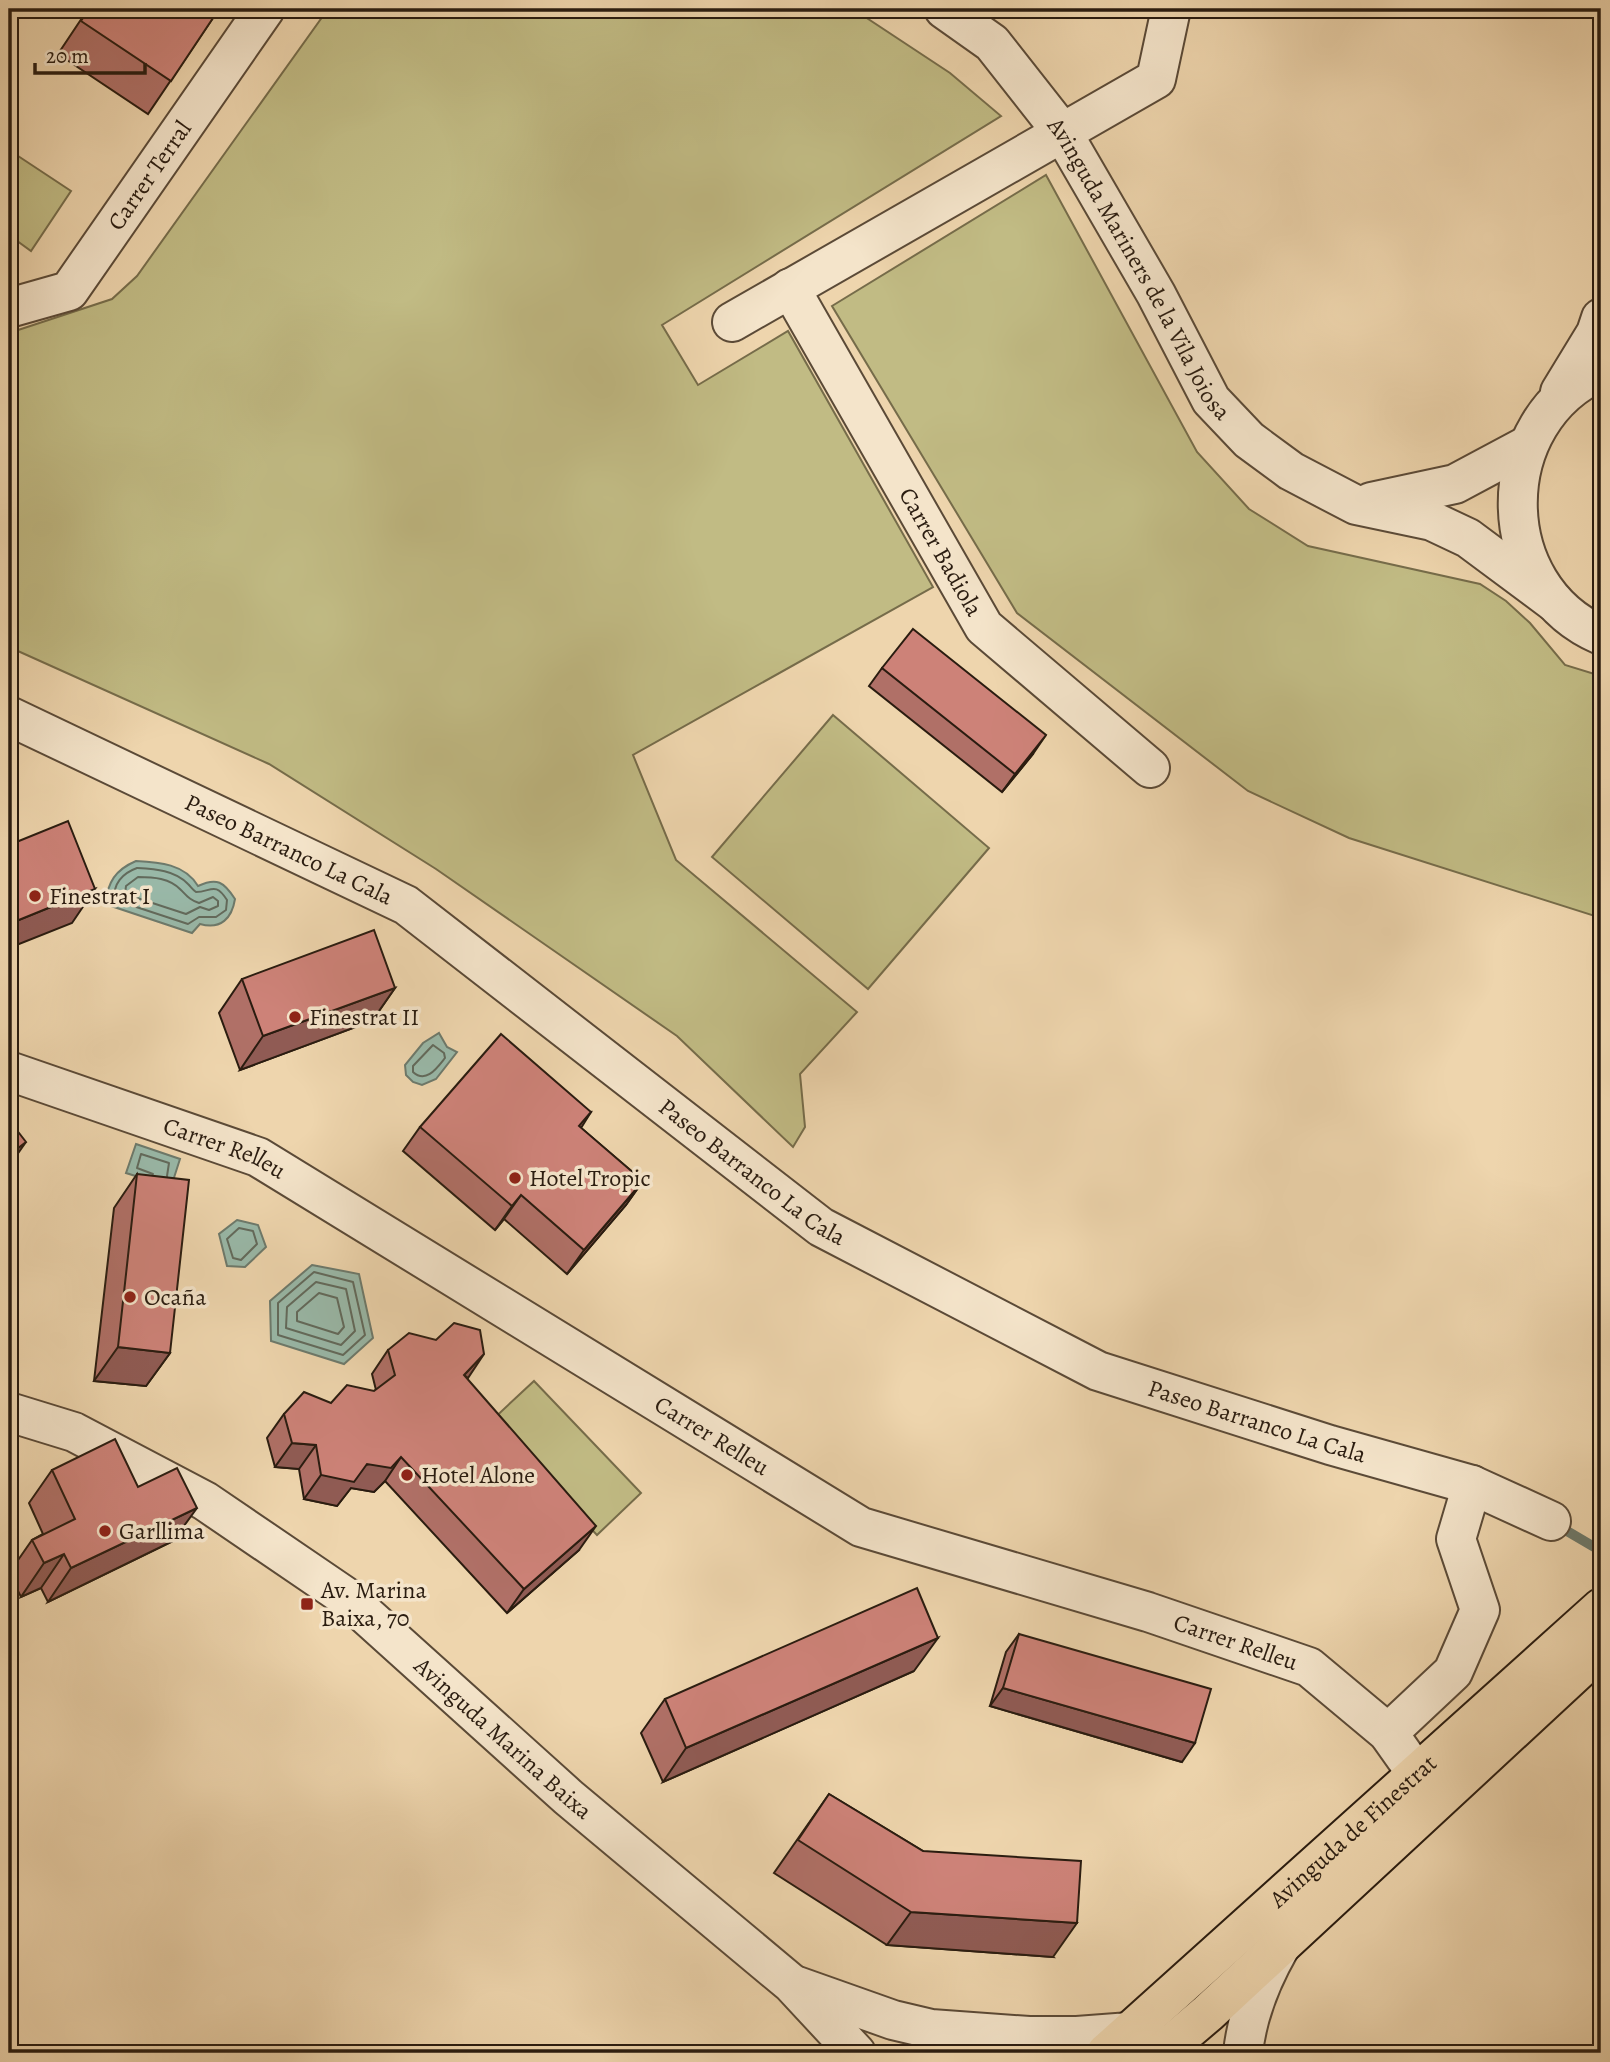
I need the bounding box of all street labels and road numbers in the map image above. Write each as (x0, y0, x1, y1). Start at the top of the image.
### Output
street label: Avinguda Mariners de la Vila Joiosa (1040, 110, 1238, 428)
street label: Carrer Terral (100, 114, 199, 237)
street label: Carrer Badiola (892, 482, 991, 623)
street label: Paseo Barranco La Cala (180, 786, 399, 913)
street label: Paseo Barranco La Cala (652, 1091, 852, 1253)
street label: Carrer Relleu (159, 1110, 292, 1186)
street label: Paseo Barranco La Cala (1144, 1372, 1371, 1471)
street label: Carrer Relleu (648, 1388, 775, 1483)
street label: Carrer Relleu (1169, 1606, 1302, 1678)
street label: Avinguda Marina Baixa (407, 1649, 600, 1827)
street label: Avinguda de Finestrat (1262, 1747, 1443, 1915)

